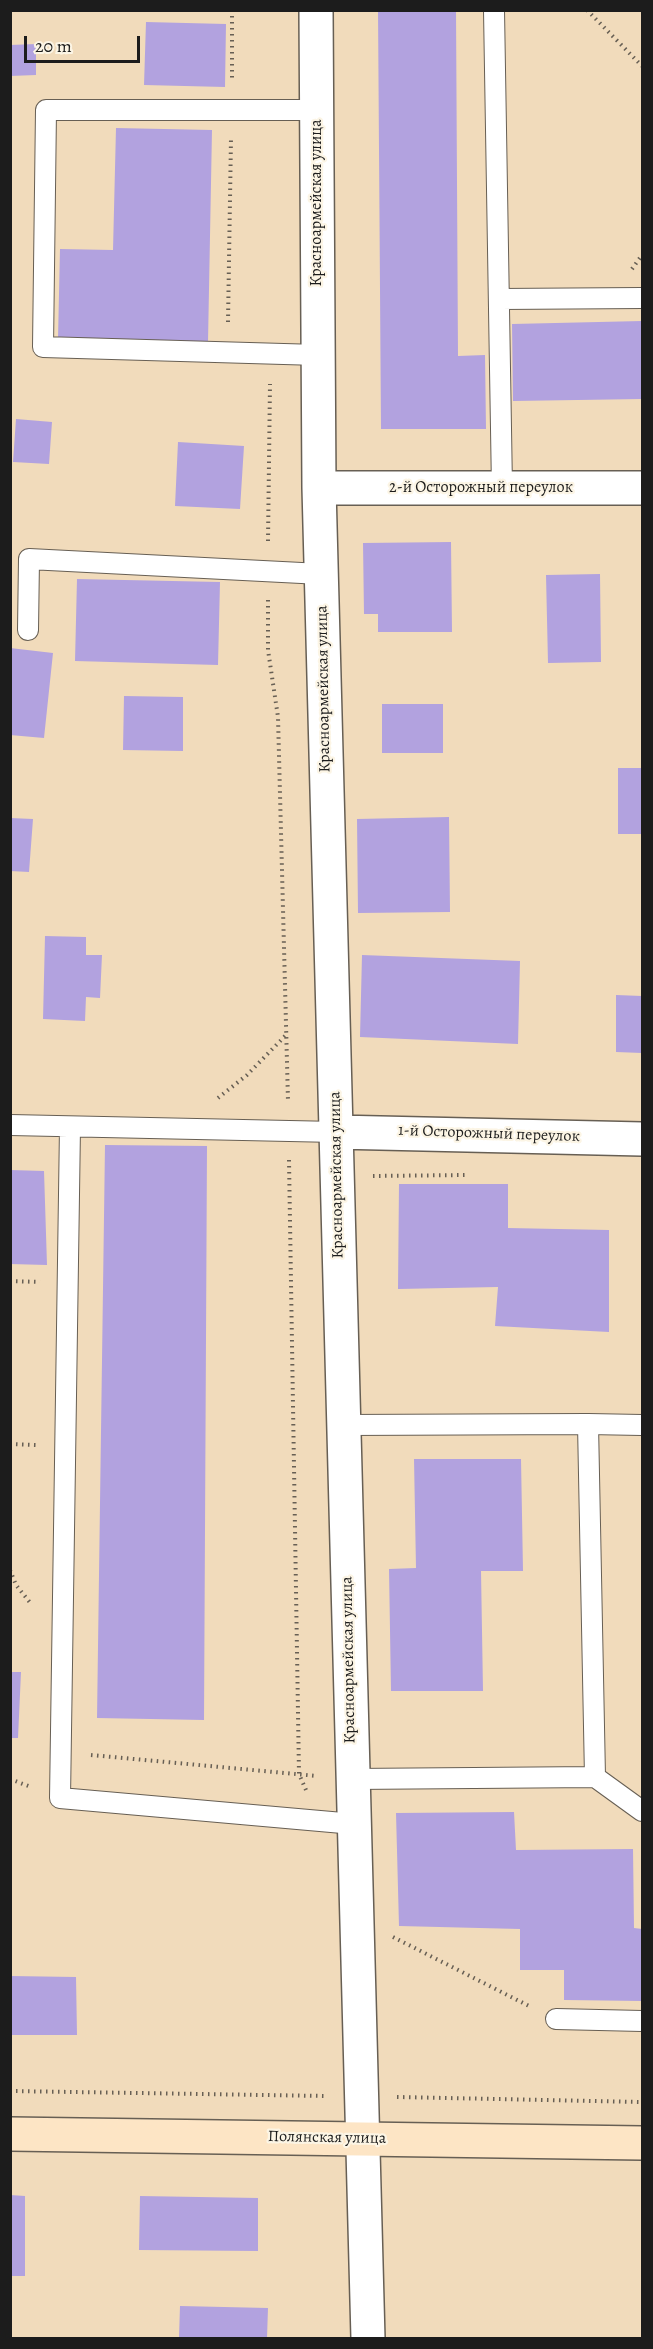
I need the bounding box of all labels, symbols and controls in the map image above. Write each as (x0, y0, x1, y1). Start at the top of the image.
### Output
scale bar (27, 24, 142, 62)
text: 20 m (35, 34, 72, 58)
street label: Красноармейская улица (307, 119, 327, 287)
street label: 2-й Осторожный переулок (389, 478, 573, 498)
street label: Красноармейская улица (313, 605, 335, 773)
street label: Красноармейская улица (326, 1091, 348, 1259)
street label: 1-й Осторожный переулок (398, 1121, 580, 1147)
street label: Красноармейская улица (338, 1576, 360, 1744)
street label: Полянская улица (268, 2127, 386, 2149)

